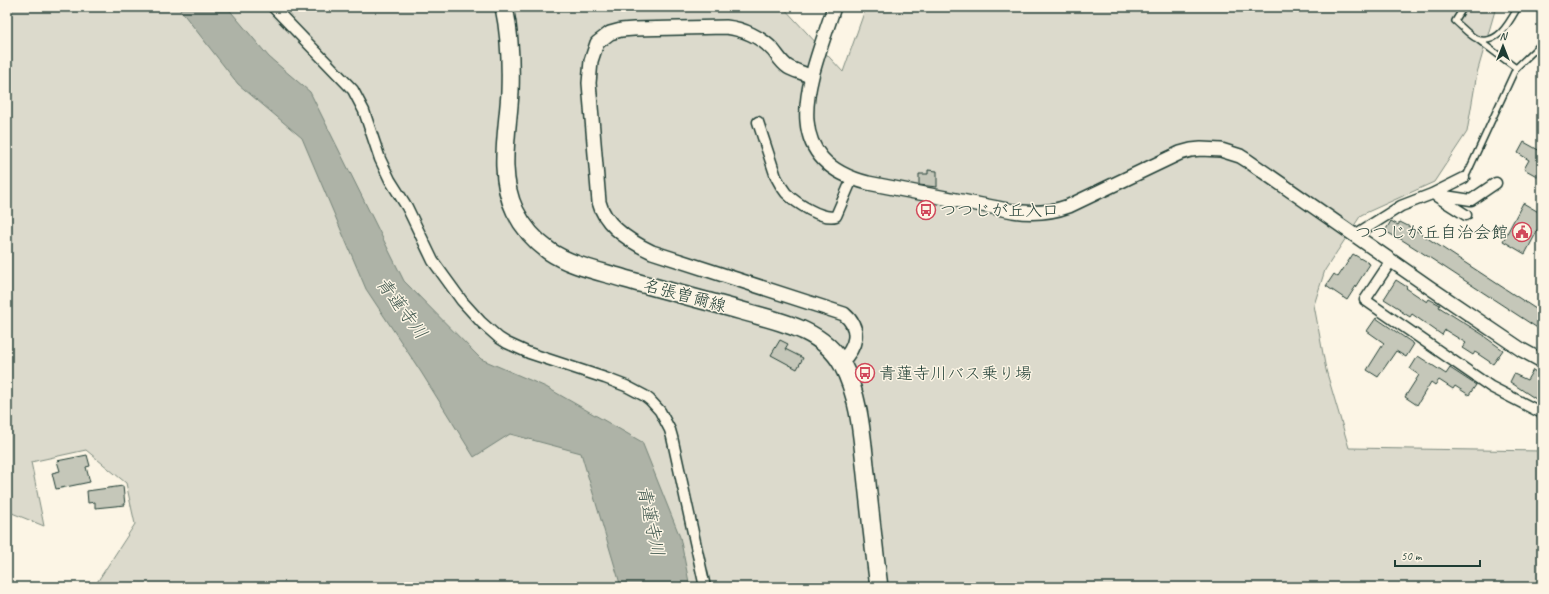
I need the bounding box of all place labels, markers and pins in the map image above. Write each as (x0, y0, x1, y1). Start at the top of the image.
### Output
bus stop icon: つつじが丘入口 (915, 199, 937, 221)
place label: つつじが丘入口 (940, 200, 1059, 221)
public building icon: つつじが丘自治会館 (1511, 221, 1533, 243)
place label: つつじが丘自治会館 (1355, 222, 1508, 243)
bus stop icon: 青蓮寺川バス乗り場 (854, 362, 876, 384)
place label: 青蓮寺川バス乗り場 (879, 363, 1032, 384)

